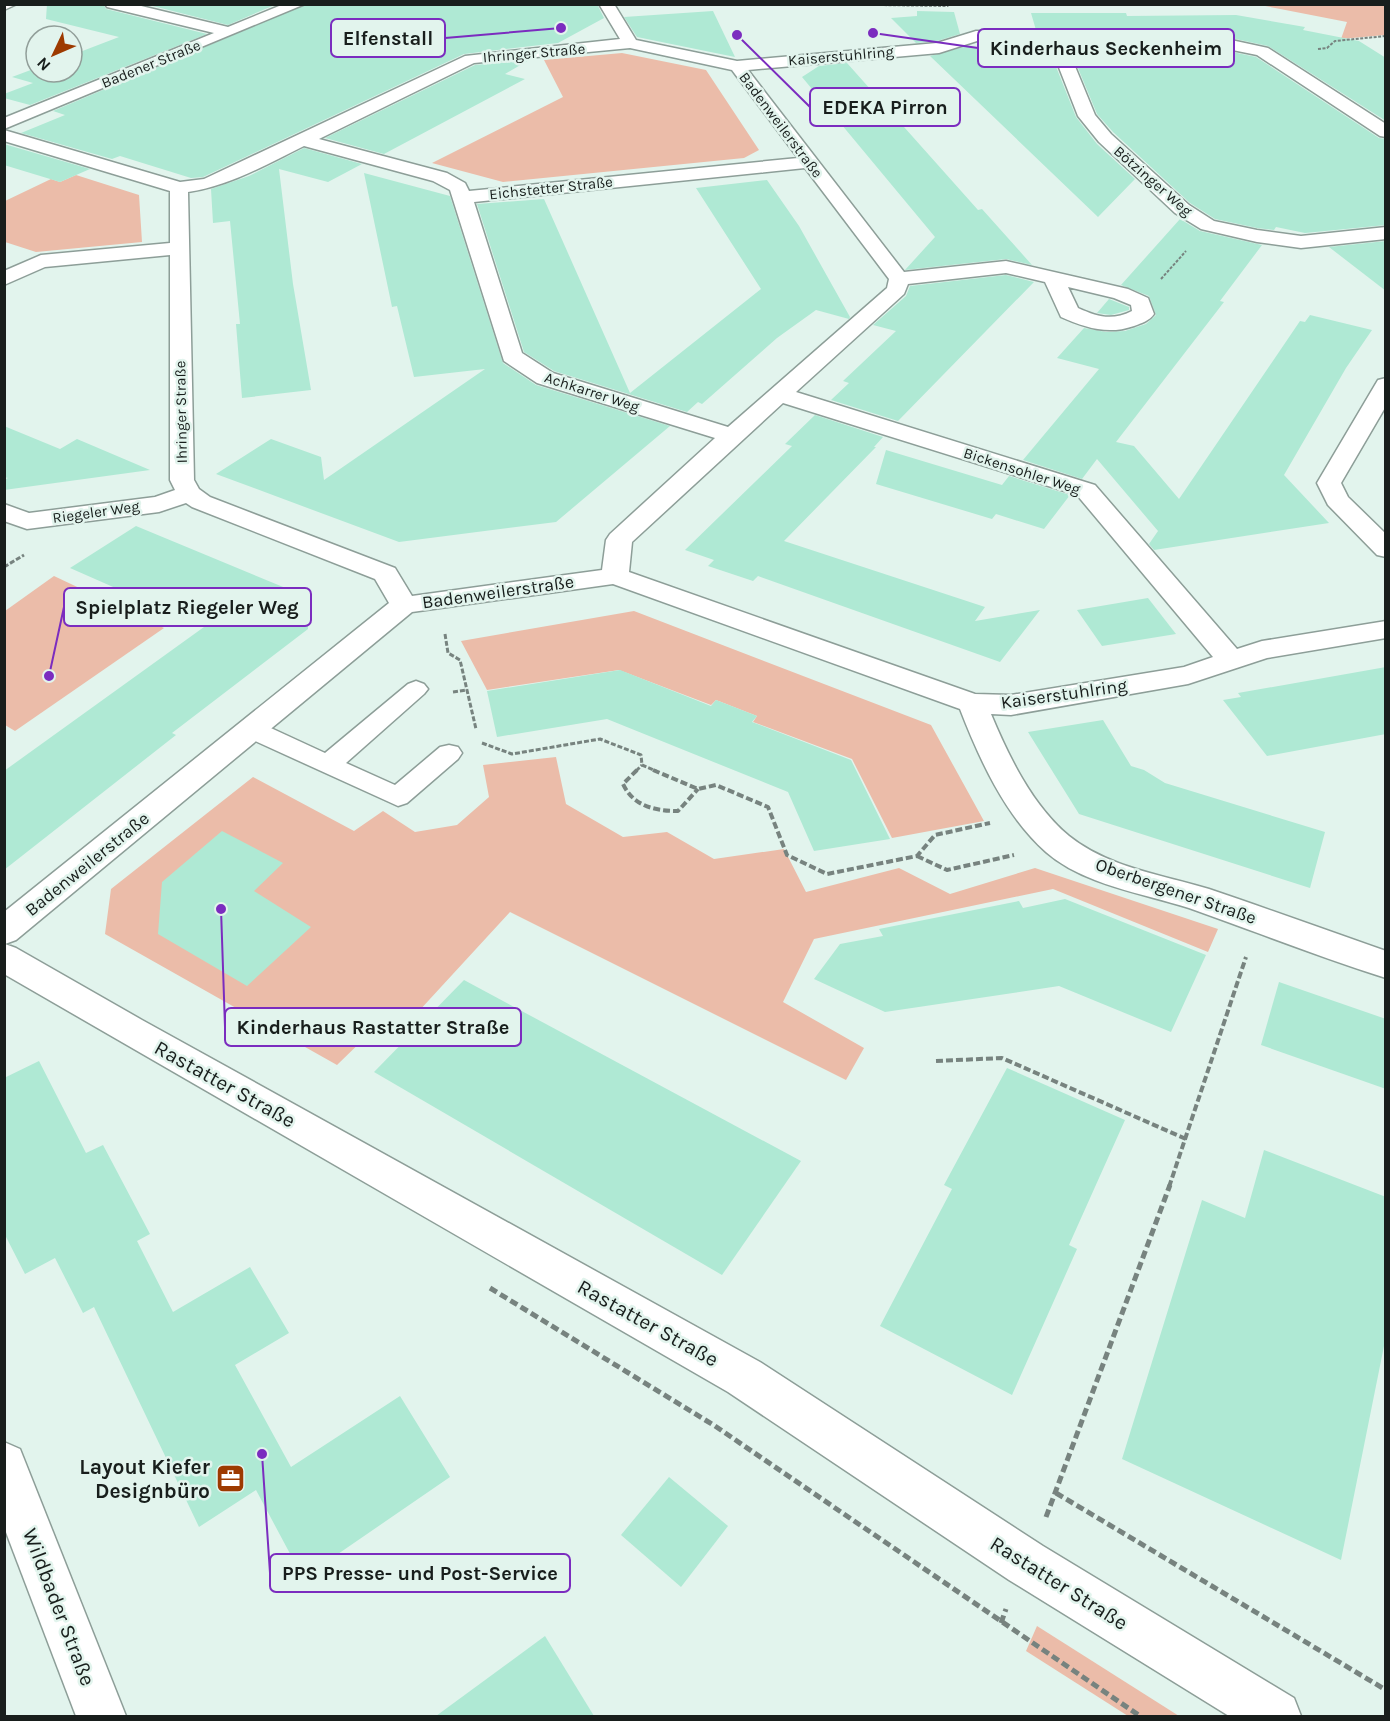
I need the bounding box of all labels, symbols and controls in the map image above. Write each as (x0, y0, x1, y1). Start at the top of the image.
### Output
callout: Elfenstall (331, 19, 445, 57)
north arrow (24, 24, 84, 84)
text: Elfenstall (343, 27, 433, 50)
callout: Kinderhaus Seckenheim (978, 29, 1234, 67)
street label: Badener Straße (99, 36, 203, 92)
text: Kinderhaus Seckenheim (990, 37, 1222, 60)
street label: Ihringer Straße (482, 40, 586, 66)
street label: Kaiserstuhlring (787, 42, 895, 70)
text: N (33, 53, 54, 75)
street label: Badenweilerstraße (735, 69, 827, 181)
callout: EDEKA Pirron (810, 88, 960, 126)
text: EDEKA Pirron (822, 96, 948, 119)
street label: Bötzinger Weg (1110, 142, 1196, 220)
street label: Eichstetter Straße (488, 173, 614, 203)
street label: Ihringer Straße (171, 361, 191, 463)
street label: Achkarrer Weg (542, 368, 642, 416)
street label: Bickensohler Weg (961, 444, 1083, 499)
street label: Riegeler Weg (51, 497, 141, 527)
street label: Badenweilerstraße (421, 570, 575, 614)
callout: Spielplatz Riegeler Weg (64, 588, 311, 626)
text: Spielplatz Riegeler Weg (75, 596, 299, 619)
street label: Kaiserstuhlring (999, 674, 1129, 714)
street label: Badenweilerstraße (21, 807, 153, 921)
street label: Oberbergener Straße (1093, 853, 1259, 929)
callout: Kinderhaus Rastatter Straße (225, 1008, 521, 1046)
text: Kinderhaus Rastatter Straße (237, 1016, 509, 1039)
street label: Rastatter Straße (150, 1035, 300, 1133)
street label: Rastatter Straße (573, 1274, 723, 1372)
place label: Layout Kiefer Designbüro (79, 1455, 211, 1503)
office icon: Layout Kiefer Designbüro (215, 1463, 247, 1495)
street label: Wildbader Straße (18, 1525, 100, 1689)
street label: Rastatter Straße (986, 1531, 1132, 1635)
callout: PPS Presse- und Post-Service (270, 1554, 570, 1592)
text: PPS Presse- und Post-Service (282, 1562, 558, 1585)

